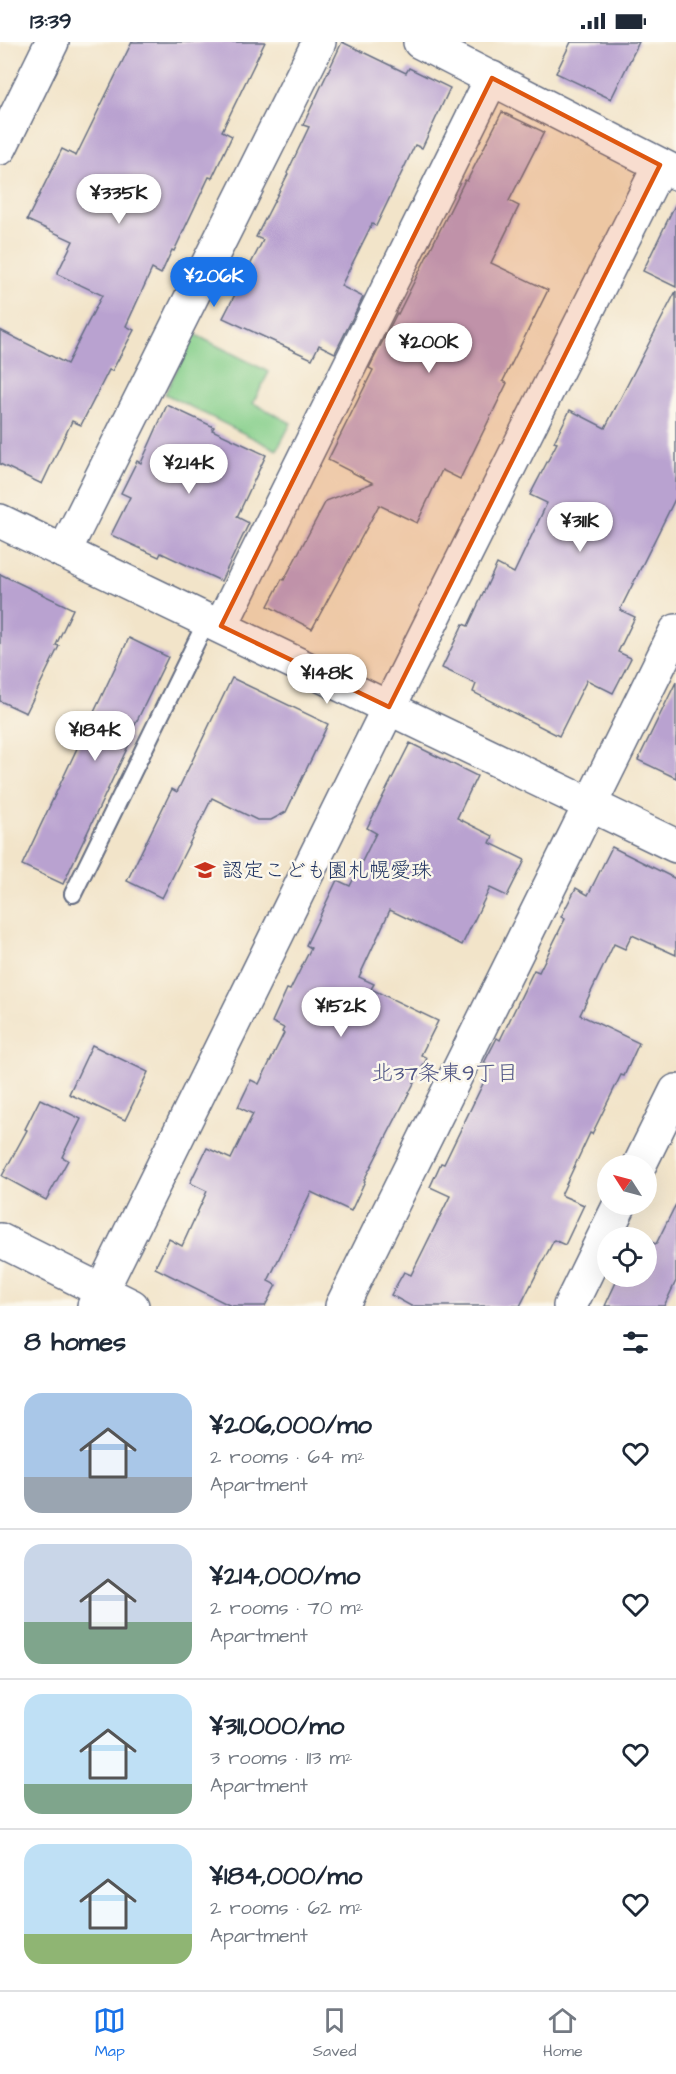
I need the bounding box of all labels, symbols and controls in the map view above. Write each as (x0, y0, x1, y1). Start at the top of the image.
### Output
text: 13:39 (30, 6, 71, 37)
pin: ¥335K (77, 174, 161, 225)
text: ¥335K (90, 179, 148, 207)
pin: ¥206K (172, 257, 256, 308)
text: ¥206K (184, 262, 244, 290)
pin: ¥200K (387, 323, 471, 374)
text: ¥200K (399, 328, 459, 356)
pin: ¥214K (147, 444, 231, 495)
text: ¥214K (164, 449, 214, 477)
pin: ¥311K (538, 502, 622, 553)
text: ¥311K (561, 507, 599, 535)
pin: ¥148K (285, 654, 369, 705)
text: ¥148K (301, 659, 353, 687)
pin: ¥184K (53, 711, 137, 762)
text: ¥184K (69, 716, 121, 744)
place label: 認定こども園札幌愛珠 (222, 856, 432, 885)
school or university icon: 認定こども園札幌愛珠 (193, 858, 217, 882)
pin: ¥152K (299, 987, 383, 1038)
text: ¥152K (316, 992, 366, 1020)
district label: 北37条東9丁目 (371, 1058, 519, 1089)
north arrow (597, 1155, 657, 1215)
map controls (597, 1155, 657, 1287)
button: locate (597, 1227, 657, 1287)
text: 8 homes (24, 1324, 126, 1360)
icon: filters (619, 1326, 652, 1359)
text: ¥206,000/mo (210, 1407, 372, 1443)
icon: home (72, 1417, 144, 1489)
icon: heart (619, 1437, 652, 1470)
text: 2 rooms · 64 m² (210, 1443, 365, 1471)
text: Apartment (210, 1471, 308, 1499)
text: ¥214,000/mo (210, 1558, 360, 1594)
icon: home (72, 1568, 144, 1640)
icon: heart (619, 1588, 652, 1621)
text: 2 rooms · 70 m² (210, 1594, 363, 1622)
text: Apartment (210, 1622, 308, 1650)
text: ¥311,000/mo (210, 1708, 344, 1744)
icon: home (72, 1718, 144, 1790)
icon: heart (619, 1738, 652, 1771)
text: 3 rooms · 113 m² (210, 1744, 353, 1772)
text: Apartment (210, 1772, 308, 1800)
text: ¥184,000/mo (210, 1858, 362, 1894)
icon: home (72, 1868, 144, 1940)
icon: heart (619, 1888, 652, 1921)
text: 2 rooms · 62 m² (210, 1894, 362, 1922)
text: Apartment (210, 1922, 308, 1950)
tab: Map (93, 2004, 126, 2062)
tab: Saved (313, 2004, 356, 2062)
tab: Home (543, 2004, 583, 2062)

